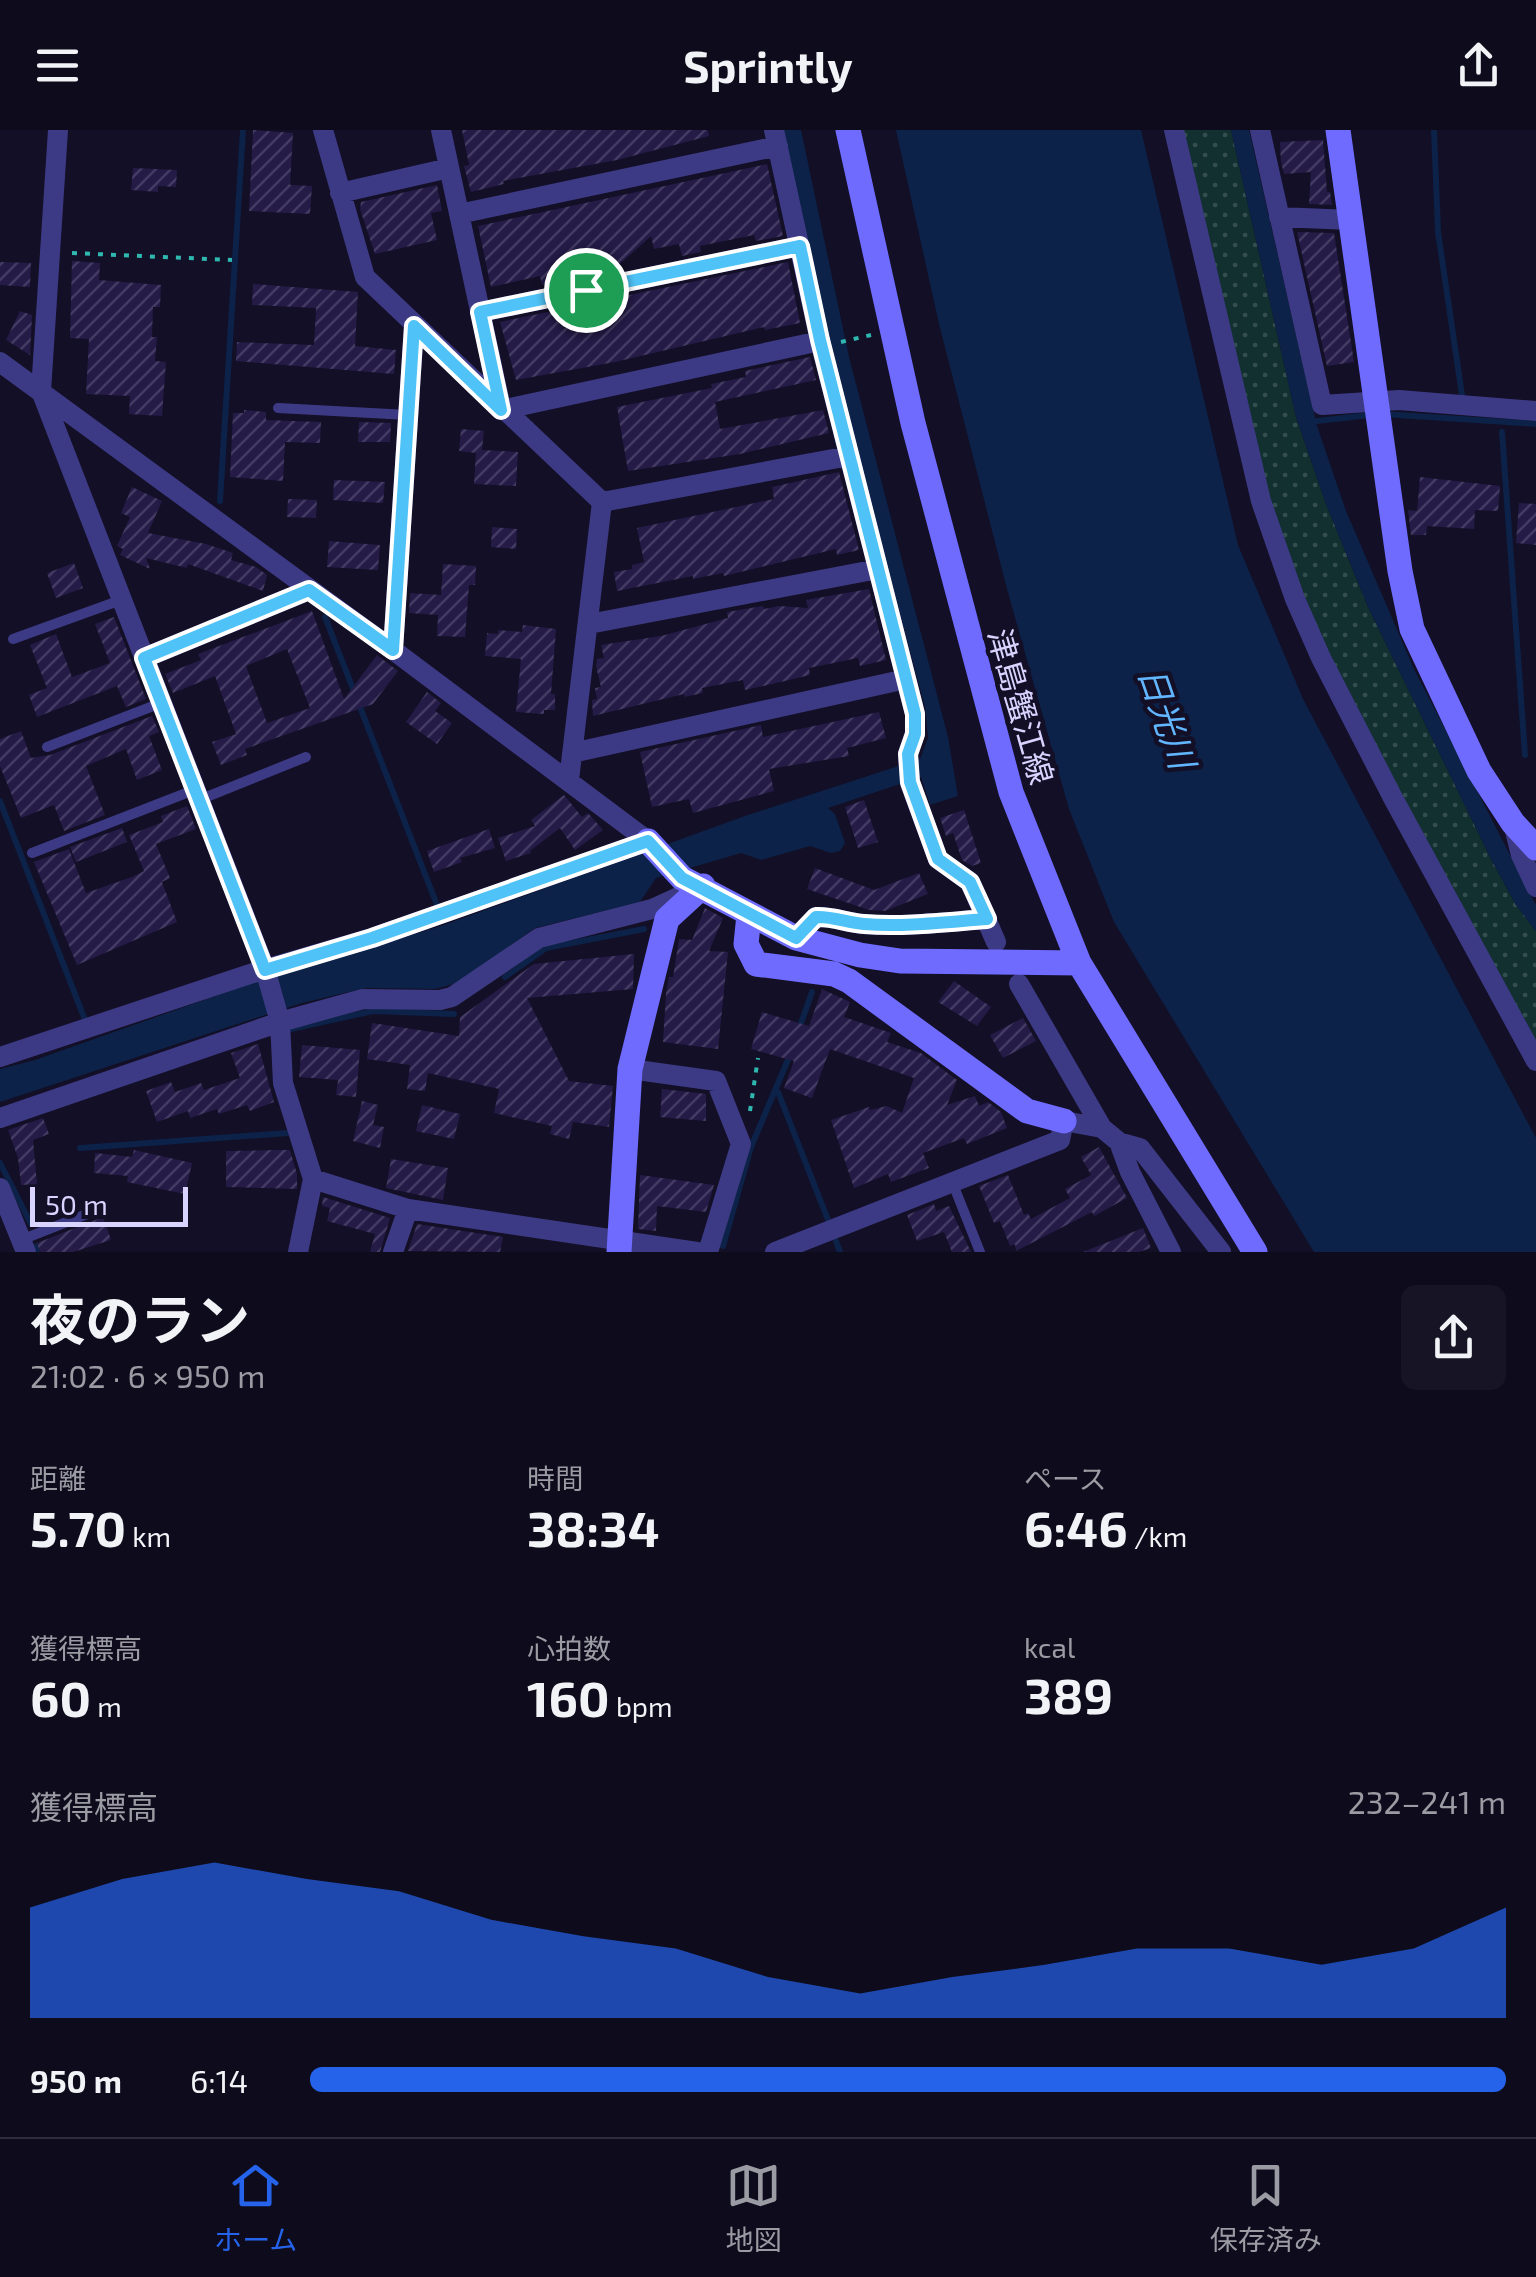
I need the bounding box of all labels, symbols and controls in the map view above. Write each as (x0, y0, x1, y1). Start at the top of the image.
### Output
icon: menu (30, 38, 85, 93)
text: Sprintly (683, 38, 853, 92)
icon: share (1451, 38, 1506, 93)
pin (544, 248, 629, 333)
icon: arrive (559, 263, 614, 318)
street label: 津島蟹江線 (982, 624, 1062, 788)
water label: 日光川 (1131, 661, 1206, 777)
scale bar (30, 1182, 188, 1226)
text: 50 m (45, 1187, 108, 1221)
text: 夜のラン (30, 1285, 250, 1351)
button: share (1401, 1285, 1506, 1390)
text: 21:02 · 6 × 950 m (30, 1356, 265, 1394)
text: 距離 (30, 1461, 86, 1495)
text: 時間 (527, 1461, 583, 1495)
text: ペース (1024, 1461, 1107, 1495)
text: 5.70 (30, 1497, 126, 1557)
text: 38:34 (527, 1497, 660, 1557)
text: 6:46 (1024, 1497, 1128, 1557)
text: km (126, 1519, 171, 1553)
text: /km (1128, 1519, 1187, 1553)
text: kcal (1024, 1630, 1075, 1664)
text: 獲得標高 (30, 1631, 142, 1665)
text: 心拍数 (527, 1631, 611, 1665)
text: 389 (1024, 1664, 1113, 1724)
text: 60 (30, 1667, 91, 1727)
text: 160 (527, 1667, 610, 1727)
text: m (91, 1689, 122, 1723)
text: bpm (610, 1689, 673, 1723)
text: 232–241 m (1348, 1782, 1506, 1820)
text: 獲得標高 (30, 1787, 158, 1825)
text: 950 m (30, 2061, 122, 2099)
text: 6:14 (190, 2061, 248, 2099)
tab: ホーム (214, 2158, 297, 2258)
tab: 地図 (726, 2158, 782, 2258)
tab: 保存済み (1210, 2158, 1322, 2258)

